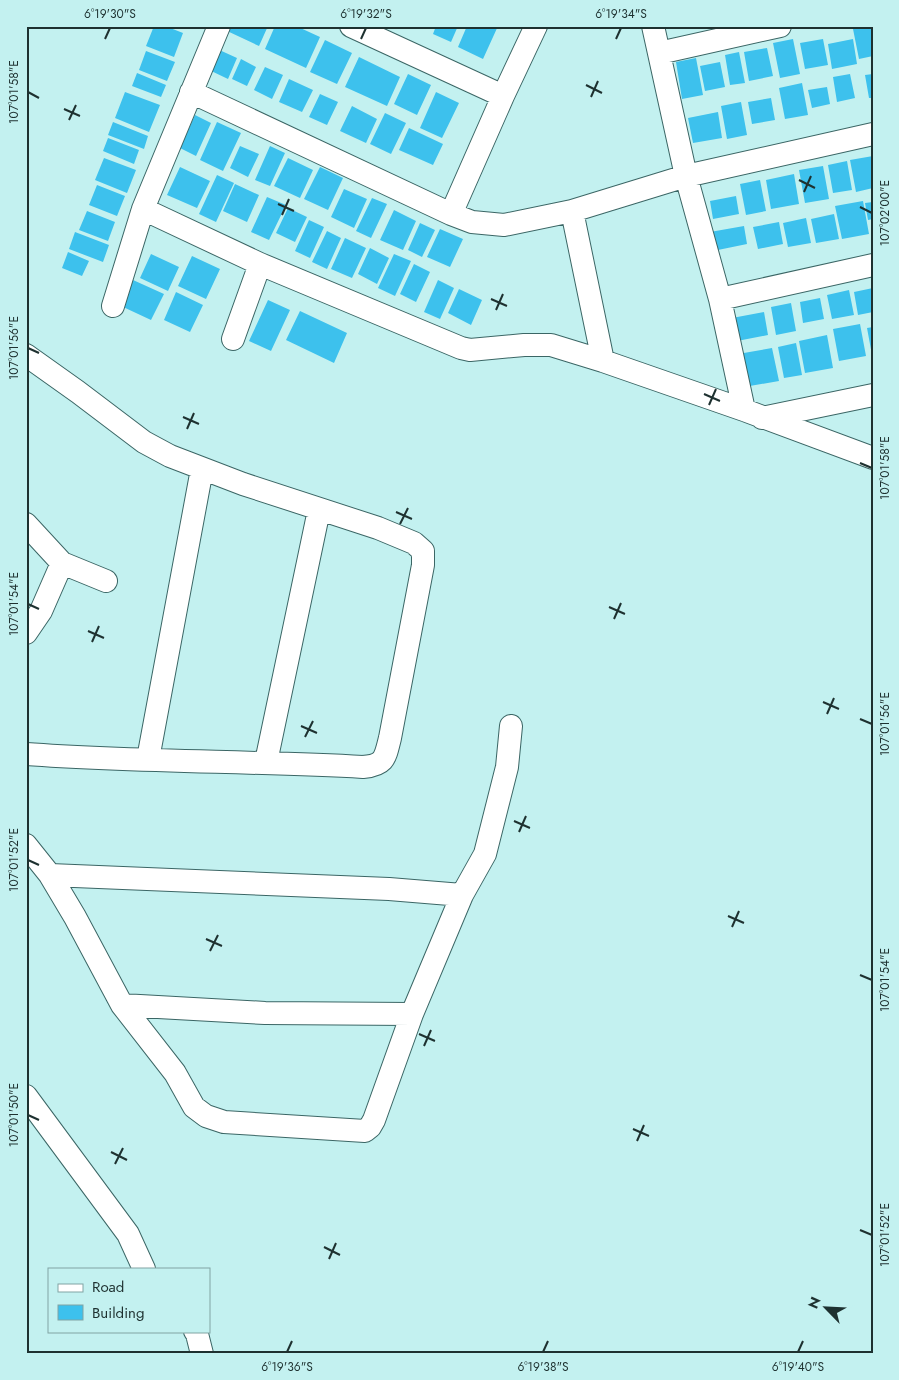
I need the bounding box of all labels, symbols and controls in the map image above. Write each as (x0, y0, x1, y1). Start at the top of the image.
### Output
text: 6°19'30"S (84, 5, 136, 23)
text: 6°19'32"S (340, 5, 392, 23)
text: 6°19'34"S (595, 5, 647, 23)
text: 107°01'58"E (5, 60, 23, 124)
text: 107°02'00"E (876, 180, 894, 246)
text: 107°01'56"E (5, 316, 23, 380)
text: 107°01'58"E (876, 436, 894, 500)
text: 107°01'54"E (5, 572, 23, 636)
text: 107°01'56"E (876, 692, 894, 756)
text: 107°01'52"E (5, 828, 23, 892)
text: 107°01'54"E (876, 948, 894, 1012)
text: 107°01'50"E (5, 1083, 23, 1147)
text: 107°01'52"E (876, 1203, 894, 1267)
legend (48, 1268, 210, 1332)
text: Road (92, 1276, 124, 1298)
north arrow (802, 1282, 852, 1332)
text: N (803, 1294, 826, 1312)
text: Building (92, 1302, 144, 1324)
text: 6°19'36"S (261, 1358, 313, 1376)
text: 6°19'38"S (517, 1358, 569, 1376)
text: 6°19'40"S (772, 1358, 825, 1376)

